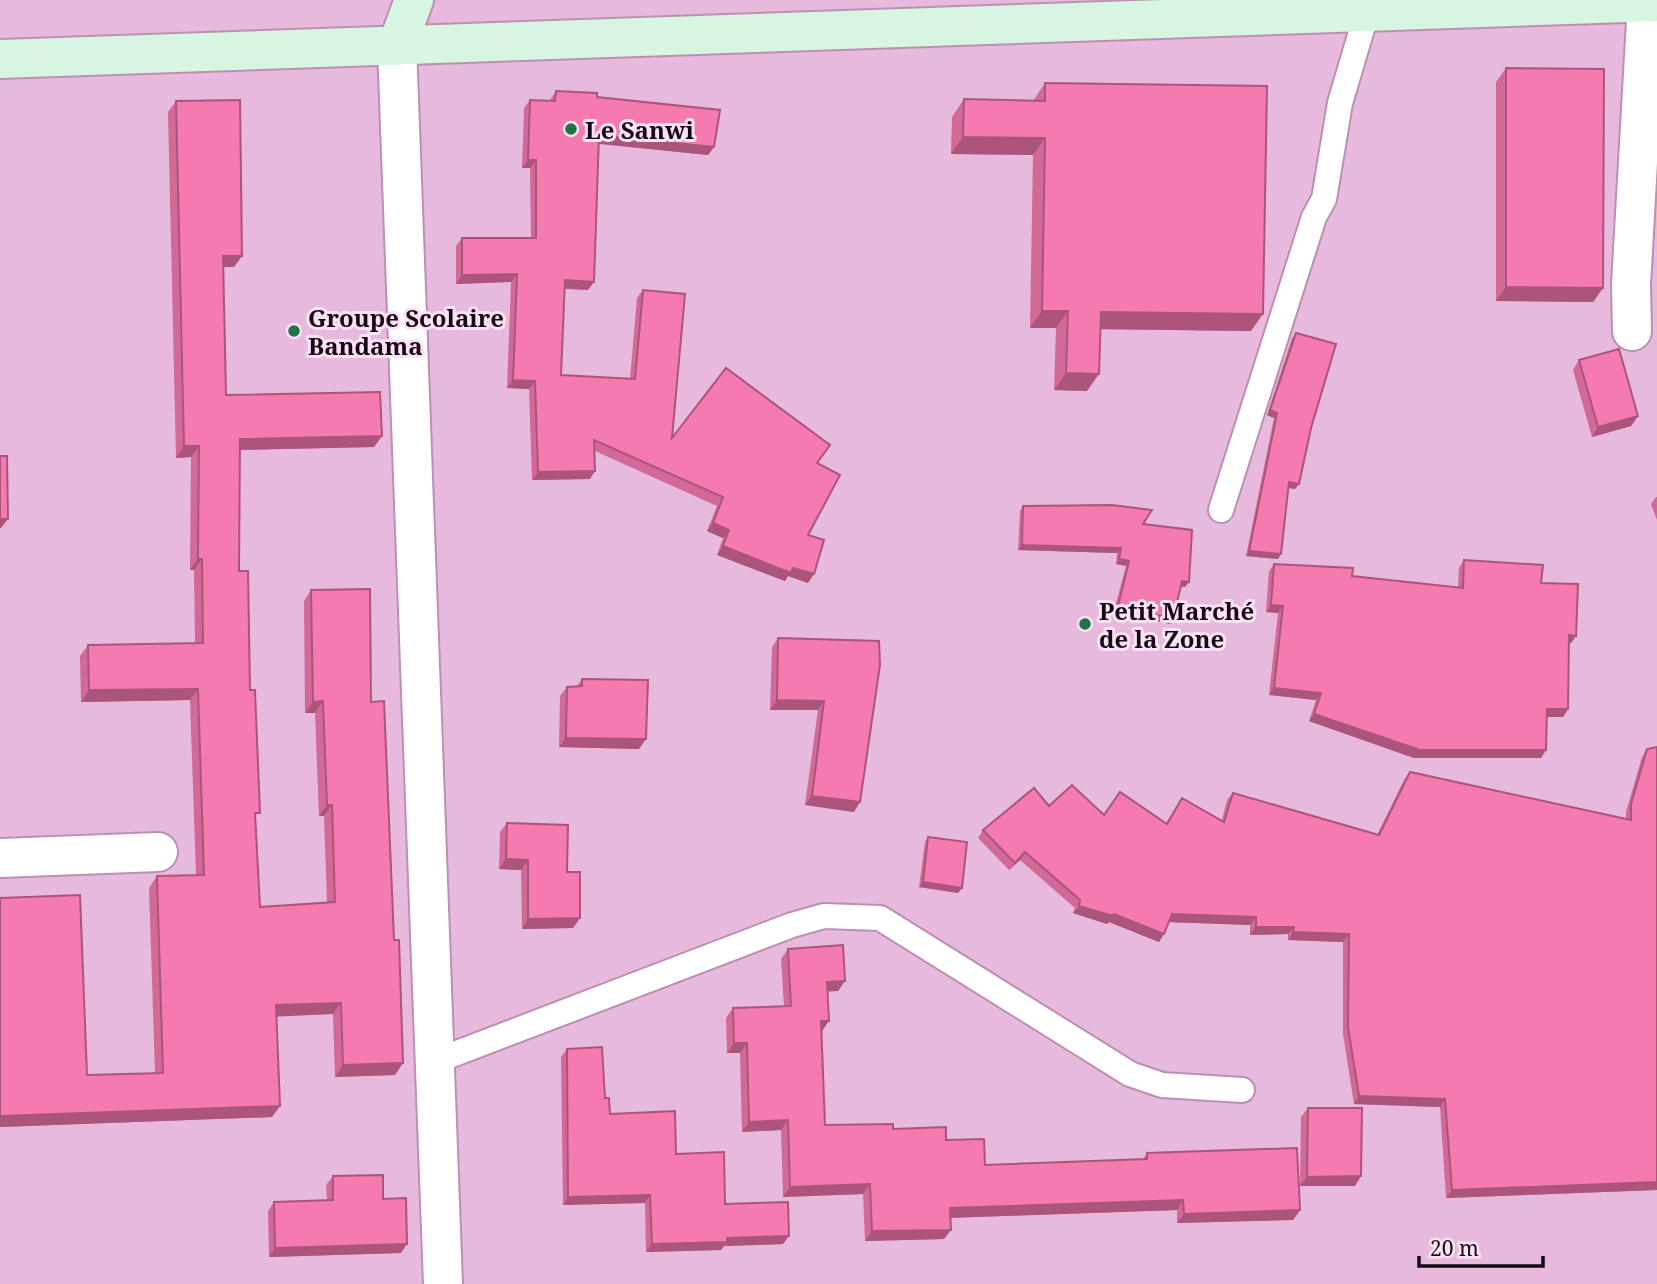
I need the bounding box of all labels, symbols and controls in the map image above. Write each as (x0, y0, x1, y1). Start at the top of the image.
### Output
place label: Le Sanwi (585, 113, 695, 146)
marker: Le Sanwi (563, 121, 579, 137)
place label: Groupe Scolaire Bandama (308, 301, 504, 362)
marker: Groupe Scolaire Bandama (286, 323, 302, 339)
place label: Petit Marché de la Zone (1099, 594, 1254, 655)
marker: Petit Marché de la Zone (1077, 616, 1093, 632)
scale bar (1419, 1224, 1543, 1268)
text: 20 m (1430, 1234, 1479, 1262)

